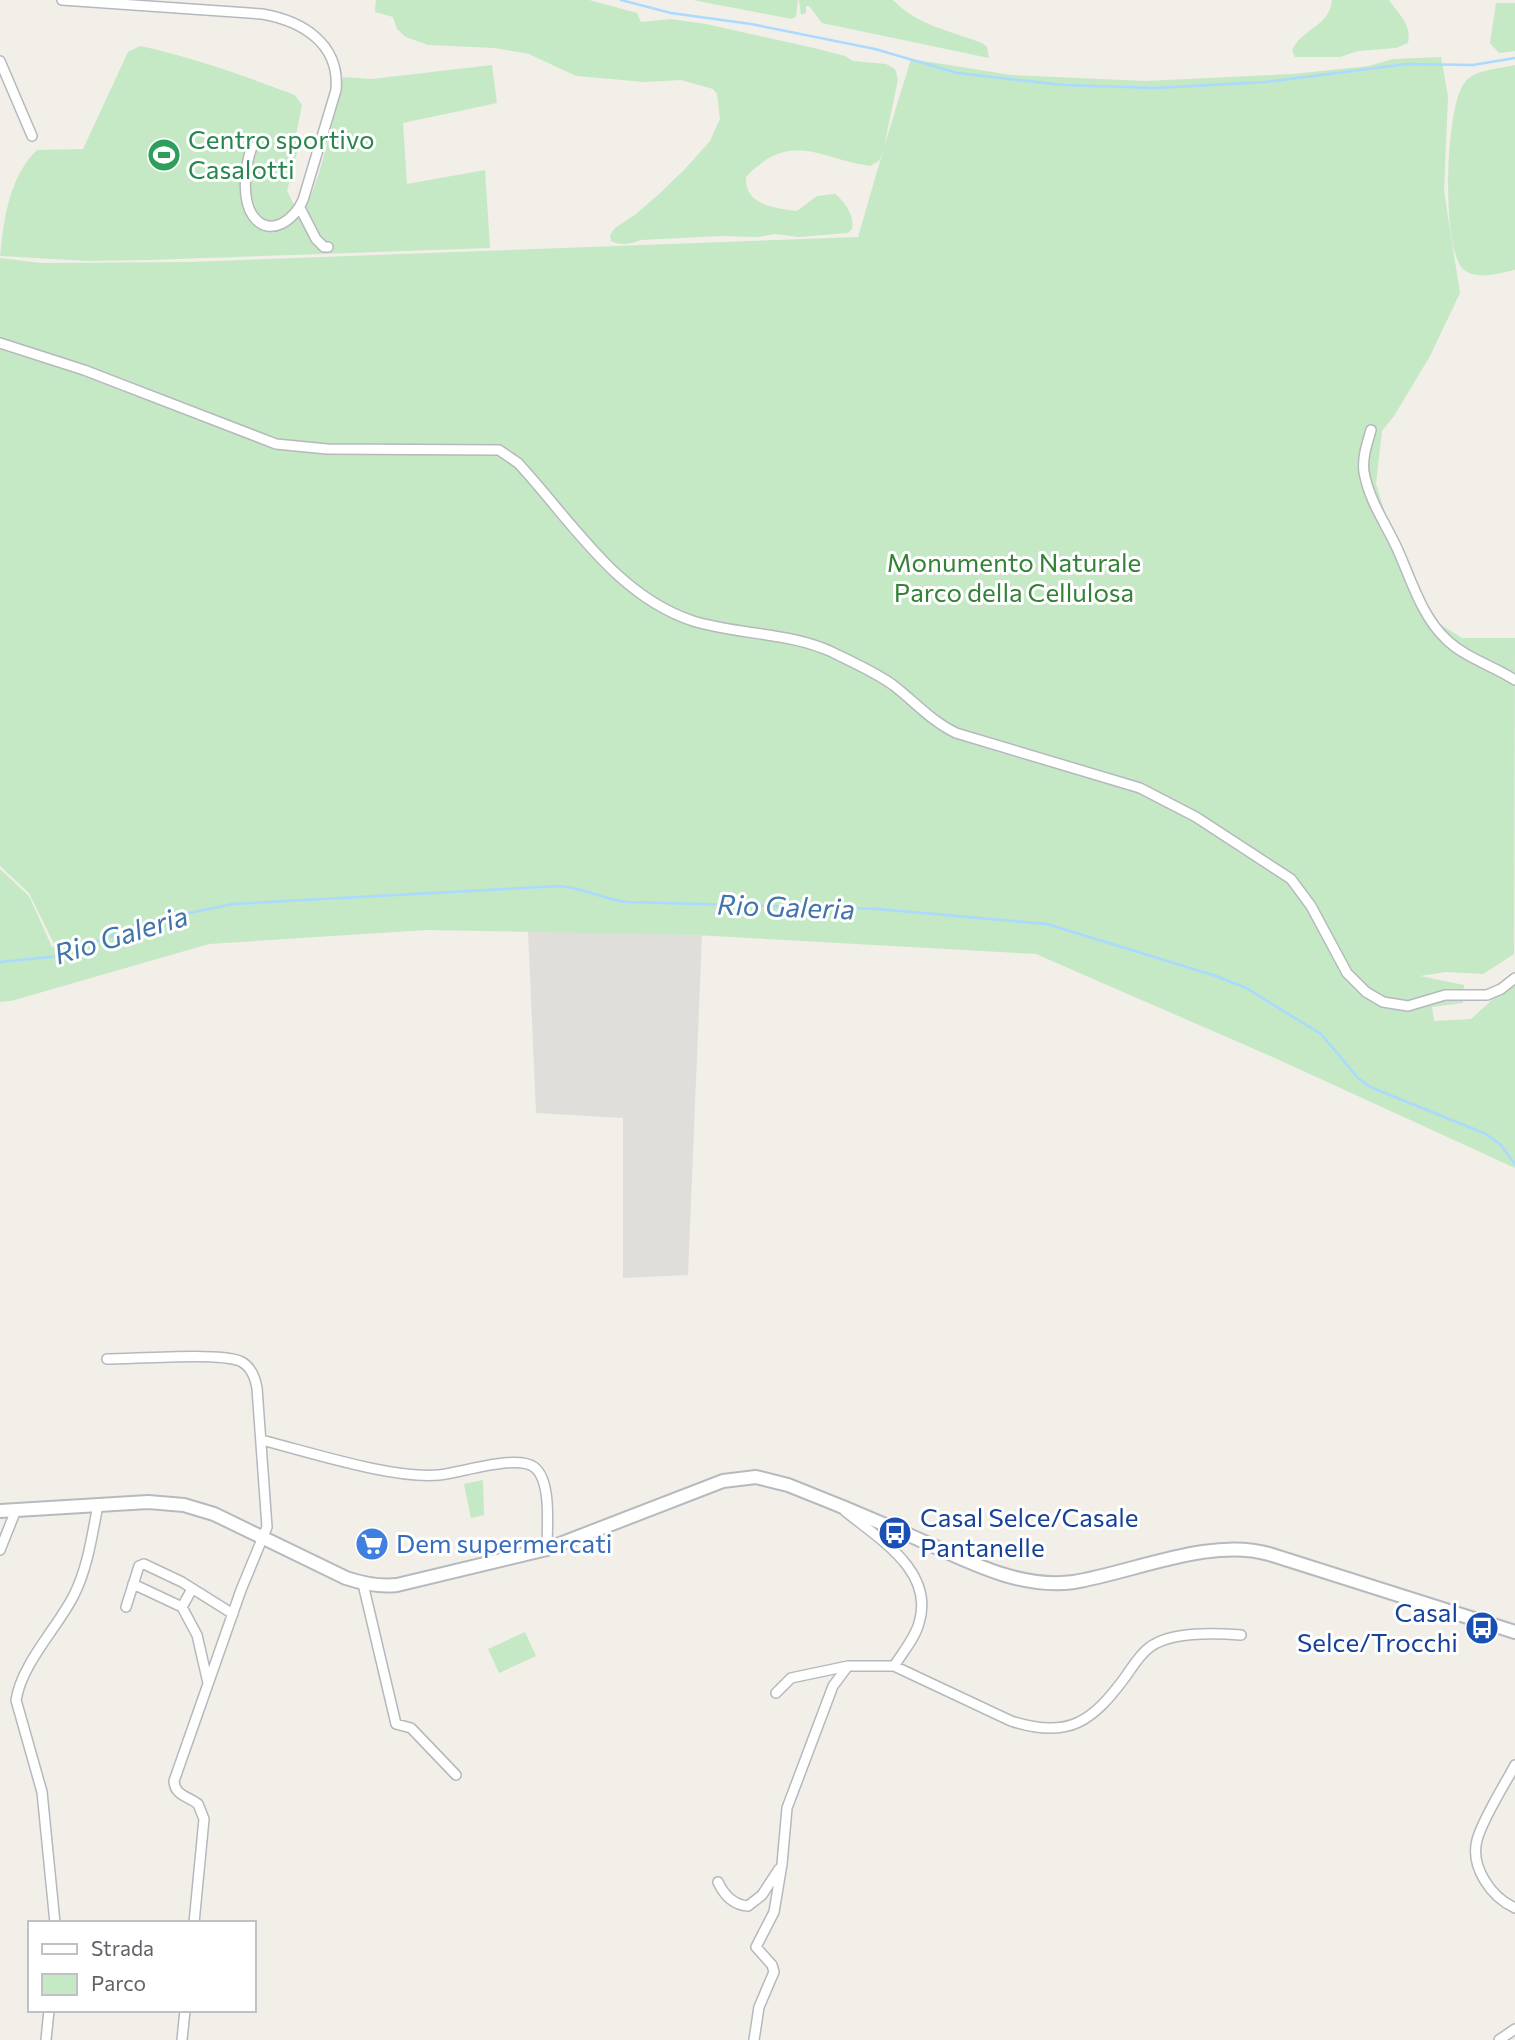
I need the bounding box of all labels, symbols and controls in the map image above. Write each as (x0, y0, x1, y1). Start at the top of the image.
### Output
place label: Centro sportivo Casalotti (188, 123, 374, 184)
sports icon: Centro sportivo Casalotti (145, 136, 183, 174)
park label: Monumento Naturale Parco della Cellulosa (887, 546, 1141, 607)
water label: Rio Galeria (716, 887, 856, 925)
water label: Rio Galeria (50, 898, 192, 970)
place label: Casal Selce/Casale Pantanelle (920, 1501, 1139, 1562)
bus stop icon: Casal Selce/Casale Pantanelle (876, 1514, 914, 1552)
supermarket icon: Dem supermercati (353, 1525, 391, 1563)
place label: Dem supermercati (396, 1527, 613, 1558)
place label: Casal Selce/Trocchi (1297, 1596, 1458, 1657)
bus stop icon: Casal Selce/Trocchi (1463, 1609, 1501, 1647)
legend (28, 1921, 256, 2012)
text: Strada (91, 1935, 154, 1960)
text: Parco (91, 1970, 146, 1995)

